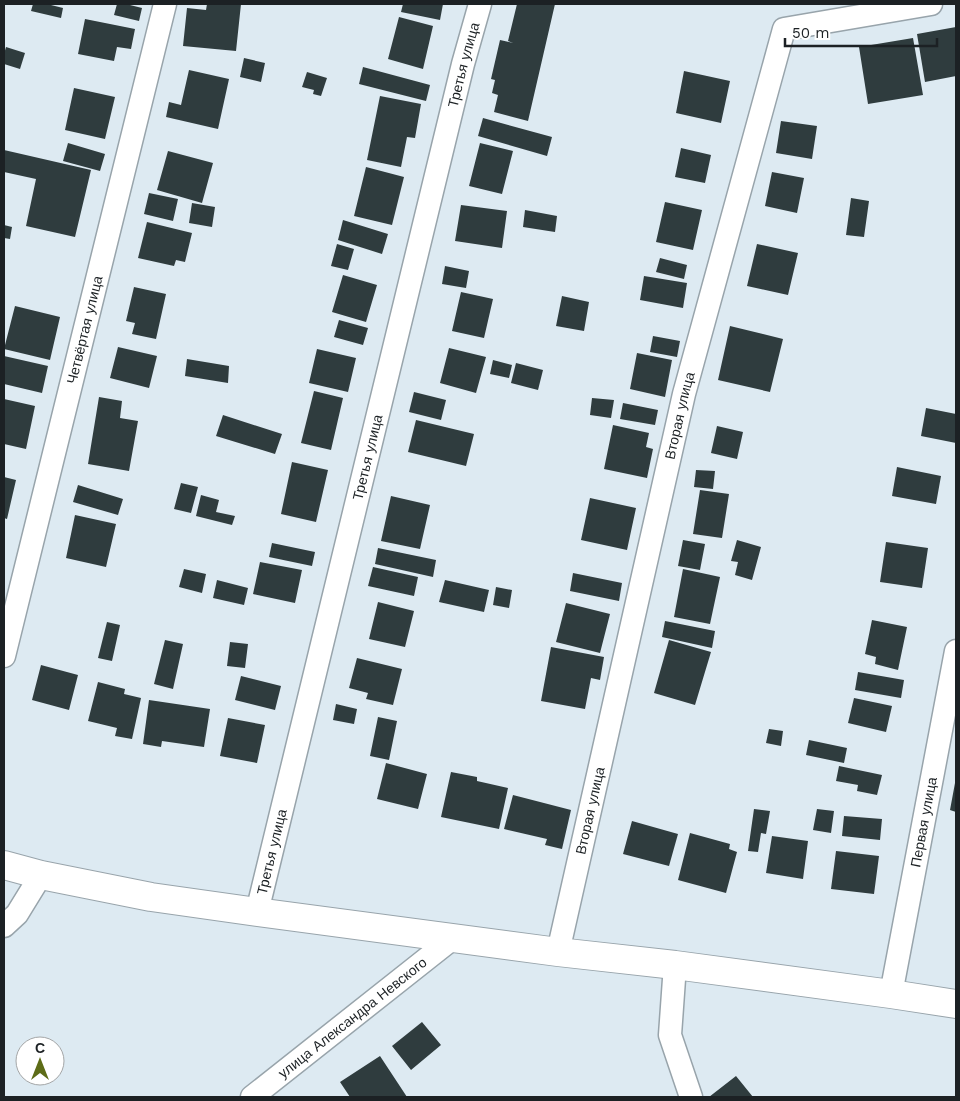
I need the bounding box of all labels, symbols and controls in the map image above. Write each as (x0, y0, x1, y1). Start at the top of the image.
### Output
scale bar (785, 15, 938, 47)
street label: Третья улица (445, 20, 483, 109)
text: 50 m (792, 24, 829, 42)
street label: Четвёртая улица (64, 274, 106, 385)
street label: Вторая улица (661, 370, 698, 461)
street label: Третья улица (349, 413, 386, 502)
street label: Вторая улица (572, 765, 608, 856)
street label: Первая улица (907, 775, 940, 869)
street label: Третья улица (254, 807, 290, 896)
street label: улица Александра Невского (275, 954, 430, 1081)
north arrow (15, 1036, 65, 1086)
text: С (35, 1040, 45, 1056)

